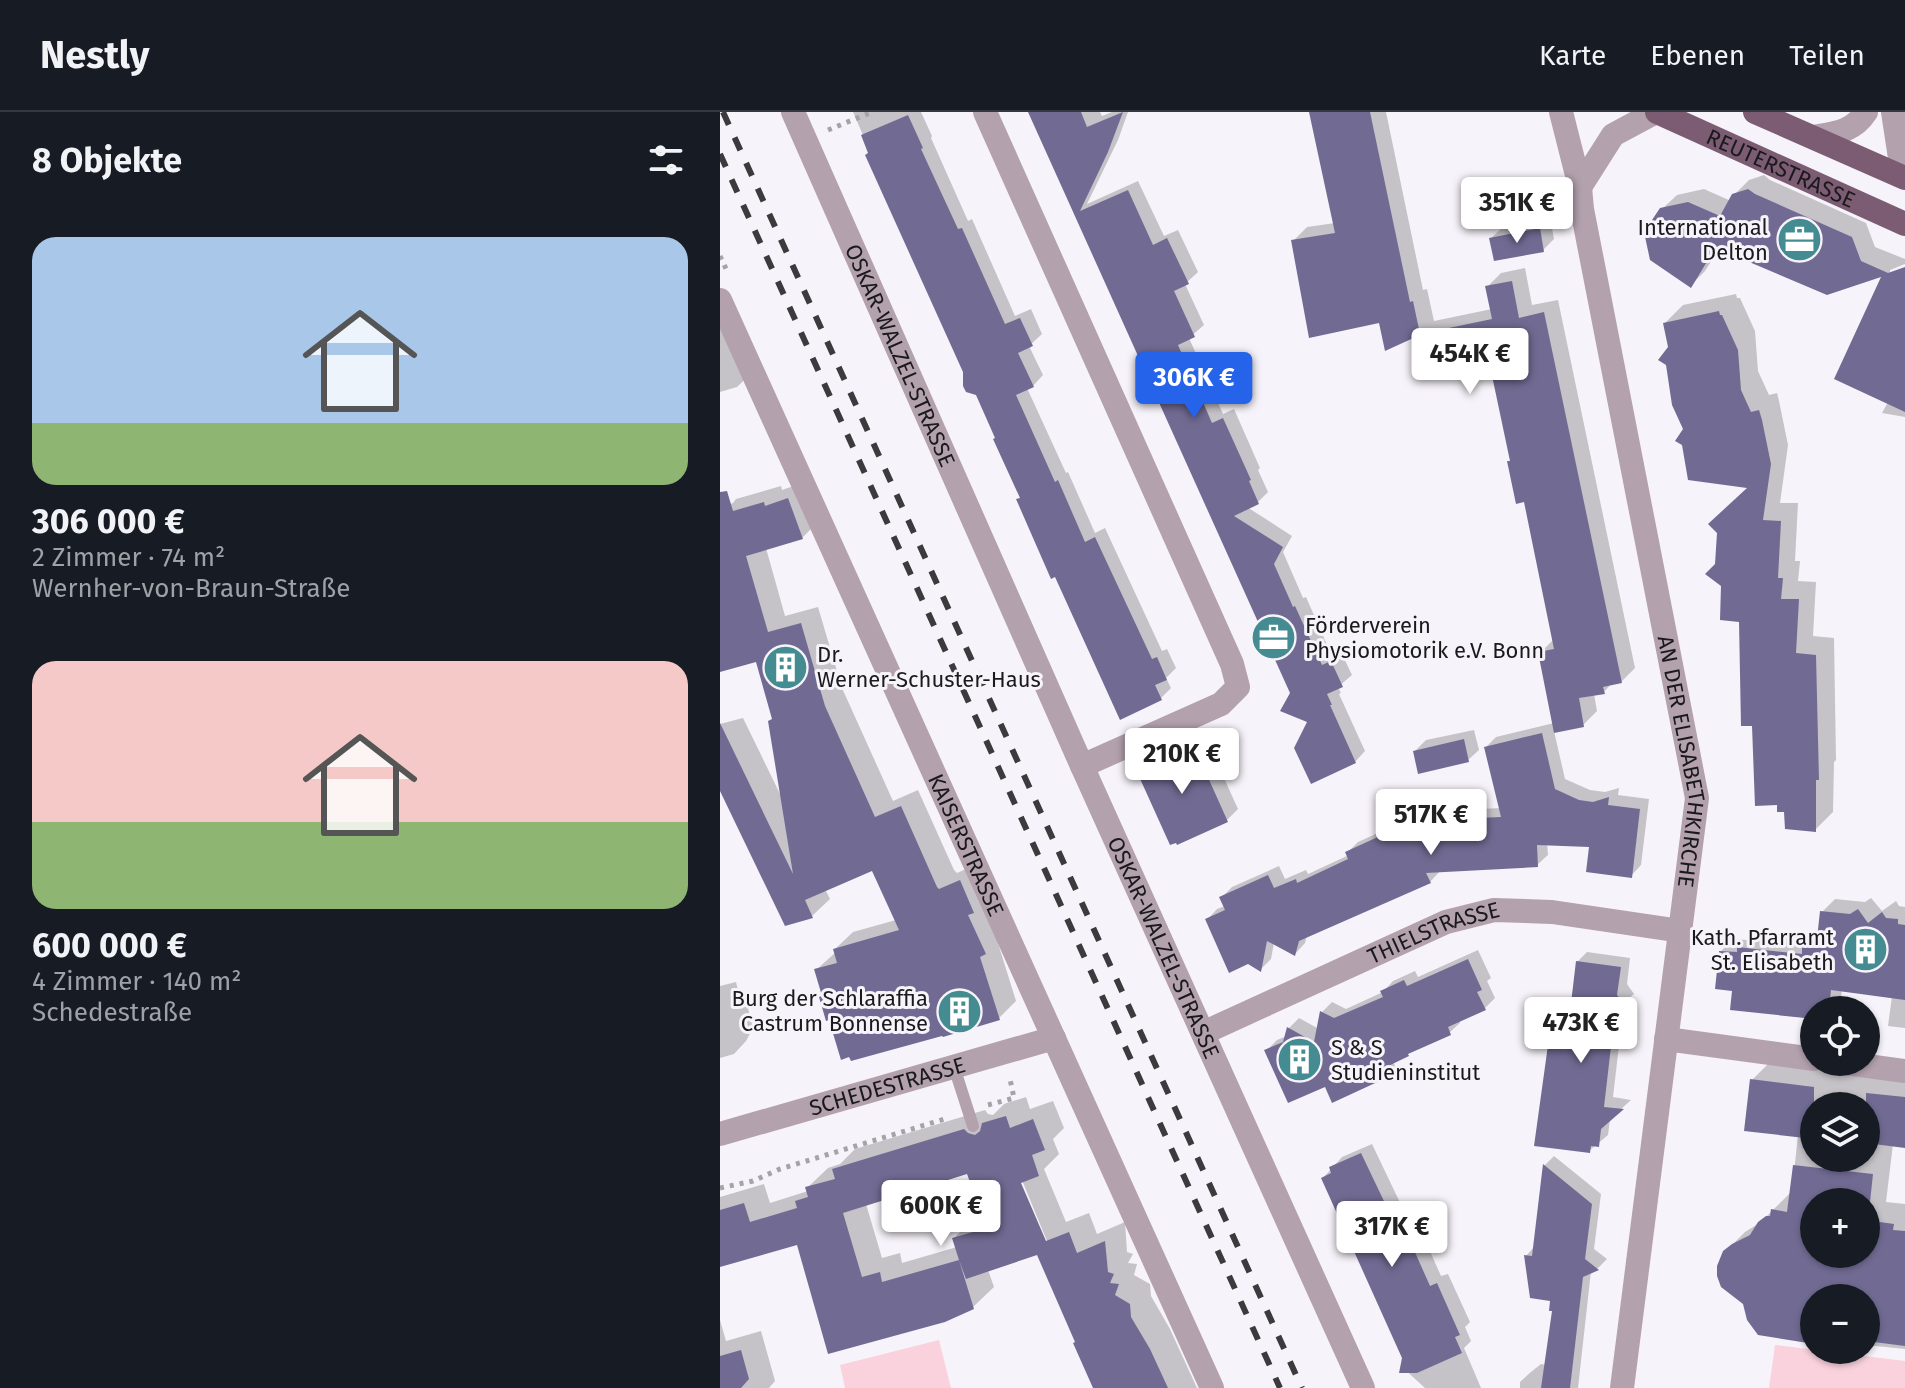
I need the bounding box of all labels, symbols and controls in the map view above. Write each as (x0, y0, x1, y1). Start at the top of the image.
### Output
text: Nestly (40, 32, 149, 78)
text: Karte (1539, 39, 1606, 72)
text: Ebenen (1650, 39, 1745, 72)
text: Teilen (1789, 39, 1865, 72)
street label: REUTERSTRASSE (1702, 123, 1860, 213)
icon: filters (644, 138, 688, 182)
text: 8 Objekte (32, 140, 182, 181)
pin: 351K € (1452, 177, 1582, 245)
text: 351K € (1479, 187, 1555, 218)
place label: International Delton (1638, 214, 1768, 266)
office icon: International Delton (1775, 216, 1823, 264)
street label: OSKAR-WALZEL-STRASSE (840, 240, 961, 471)
icon: home (288, 289, 432, 433)
pin: 454K € (1405, 328, 1535, 396)
text: 454K € (1429, 338, 1511, 369)
pin: 306K € (1129, 352, 1259, 420)
text: 306K € (1153, 362, 1235, 393)
text: 306 000 € (32, 501, 185, 542)
text: 2 Zimmer · 74 m² (32, 542, 225, 573)
text: Wernher-von-Braun-Straße (32, 573, 350, 604)
place label: Förderverein Physiomotorik e.V. Bonn (1305, 612, 1544, 664)
office icon: Förderverein Physiomotorik e.V. Bonn (1250, 614, 1298, 662)
street label: AN DER ELISABETHKIRCHE (1652, 633, 1711, 889)
place label: Dr. Werner-Schuster-Haus (817, 641, 1041, 693)
building icon: Dr. Werner-Schuster-Haus (762, 643, 810, 691)
icon: home (288, 713, 432, 857)
pin: 210K € (1117, 728, 1247, 796)
text: 210K € (1143, 738, 1221, 769)
street label: KAISERSTRASSE (923, 769, 1010, 920)
pin: 517K € (1366, 789, 1496, 857)
text: 517K € (1394, 799, 1468, 830)
street label: OSKAR-WALZEL-STRASSE (1102, 832, 1226, 1063)
street label: THIELSTRASSE (1363, 896, 1502, 970)
place label: Kath. Pfarramt St. Elisabeth (1691, 924, 1834, 976)
text: 600 000 € (32, 925, 187, 966)
building icon: Kath. Pfarramt St. Elisabeth (1841, 926, 1889, 974)
text: 4 Zimmer · 140 m² (32, 966, 241, 997)
place label: Burg der Schlaraffia Castrum Bonnense (732, 985, 928, 1037)
building icon: Burg der Schlaraffia Castrum Bonnense (935, 987, 983, 1035)
map controls (1800, 996, 1880, 1364)
button: locate (1800, 996, 1880, 1076)
text: Schedestraße (32, 997, 192, 1028)
pin: 473K € (1516, 997, 1646, 1065)
text: 473K € (1542, 1007, 1620, 1038)
place label: S & S Studieninstitut (1331, 1034, 1480, 1086)
building icon: S & S Studieninstitut (1276, 1036, 1324, 1084)
street label: SCHEDESTRASSE (806, 1051, 968, 1121)
button: layers (1800, 1092, 1880, 1172)
pin: 600K € (876, 1180, 1006, 1248)
button: + (1800, 1188, 1880, 1268)
text: 600K € (899, 1190, 983, 1221)
pin: 317K € (1327, 1201, 1457, 1269)
text: 317K € (1354, 1211, 1430, 1242)
button: − (1800, 1284, 1880, 1364)

